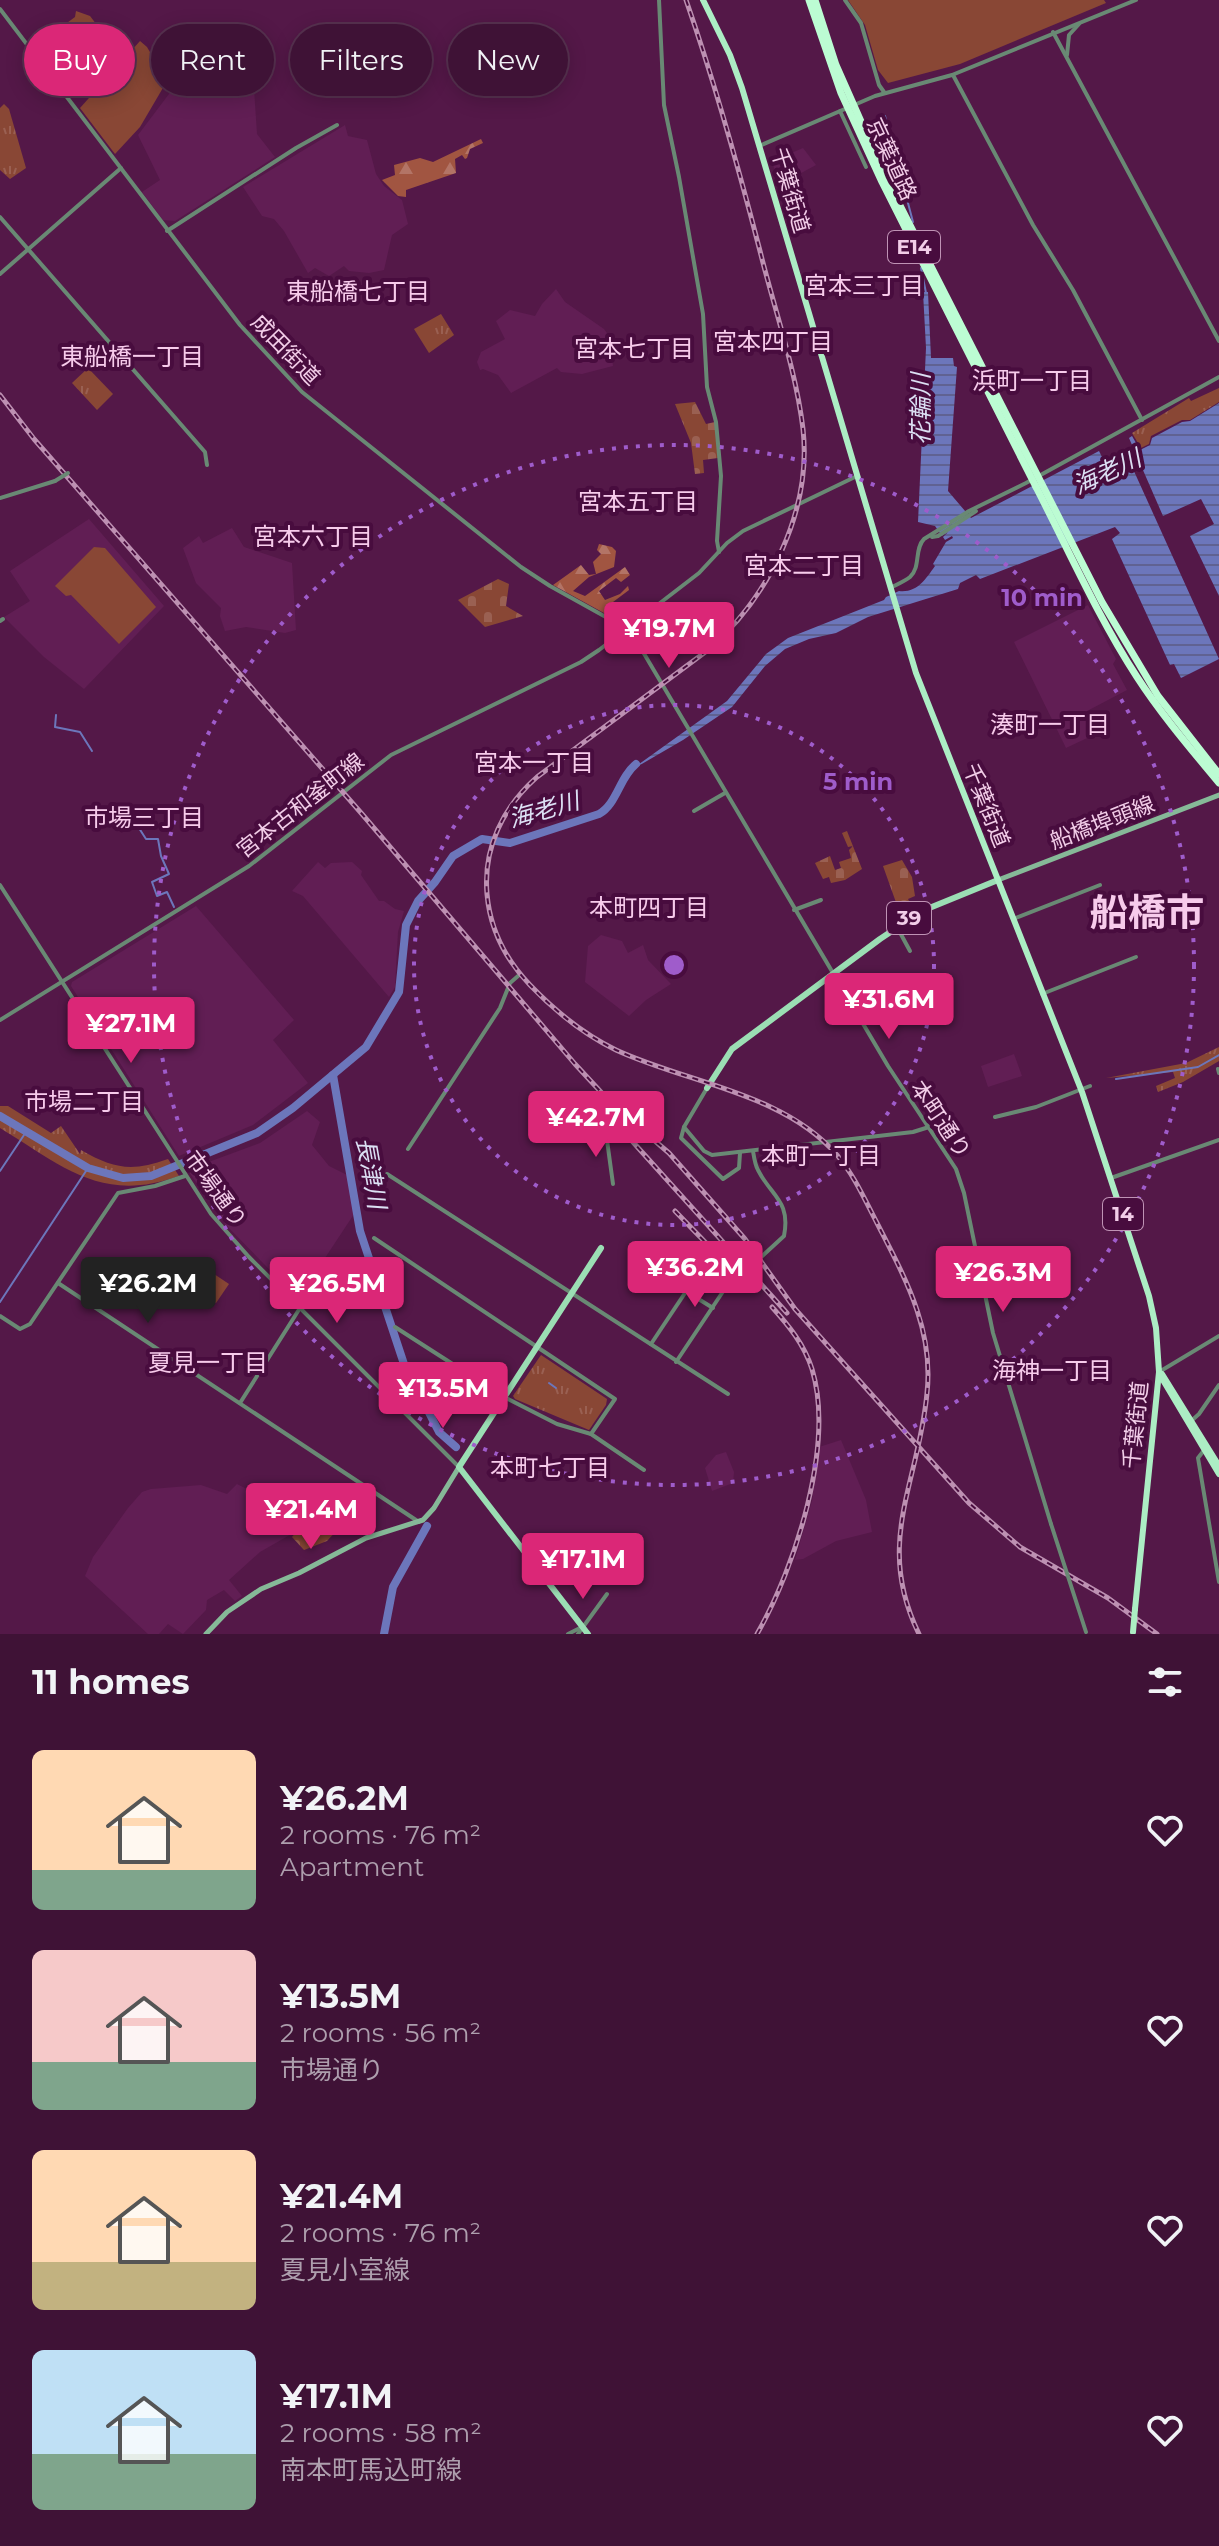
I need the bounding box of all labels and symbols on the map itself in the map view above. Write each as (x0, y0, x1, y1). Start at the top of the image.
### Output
street label: 京葉道路 (861, 114, 922, 205)
street label: 千葉街道 (765, 144, 816, 236)
road number: E14 (888, 231, 940, 263)
district label: 宮本三丁目 (804, 271, 924, 300)
district label: 東船橋七丁目 (286, 277, 430, 306)
street label: 成田街道 (245, 308, 326, 390)
district label: 宮本四丁目 (713, 327, 833, 356)
district label: 宮本七丁目 (574, 334, 694, 363)
district label: 東船橋一丁目 (60, 342, 204, 371)
district label: 浜町一丁目 (972, 366, 1092, 395)
water label: 花輪川 (906, 370, 935, 445)
water label: 海老川 (1068, 442, 1148, 500)
district label: 宮本五丁目 (578, 487, 698, 516)
district label: 宮本六丁目 (253, 522, 373, 551)
district label: 宮本二丁目 (744, 551, 864, 580)
text: 10 min (1001, 583, 1083, 612)
pin: ¥19.7M (604, 602, 734, 670)
district label: 湊町一丁目 (990, 710, 1110, 739)
street label: 宮本古和釜町線 (231, 747, 369, 863)
district label: 宮本一丁目 (474, 748, 594, 777)
street label: 千葉街道 (958, 759, 1016, 851)
text: 5 min (823, 767, 893, 796)
water label: 海老川 (505, 785, 585, 833)
street label: 船橋埠頭線 (1046, 790, 1158, 855)
district label: 市場三丁目 (84, 803, 204, 832)
district label: 船橋市 (1090, 889, 1204, 936)
district label: 本町四丁目 (589, 893, 709, 922)
road number: 39 (887, 902, 931, 934)
centre of rings (660, 951, 688, 979)
pin: ¥31.6M (824, 973, 954, 1041)
pin: ¥27.1M (66, 997, 196, 1065)
street label: 本町通り (905, 1075, 976, 1163)
district label: 市場二丁目 (24, 1087, 144, 1116)
pin: ¥42.7M (531, 1091, 661, 1159)
water label: 長津川 (351, 1135, 393, 1214)
district label: 本町一丁目 (761, 1141, 881, 1170)
street label: 市場通り (179, 1146, 252, 1233)
road number: 14 (1103, 1198, 1143, 1230)
pin: ¥36.2M (630, 1241, 760, 1309)
pin: ¥26.3M (938, 1246, 1068, 1314)
pin: ¥26.2M (83, 1257, 213, 1325)
pin: ¥26.5M (272, 1257, 402, 1325)
district label: 夏見一丁目 (148, 1348, 268, 1377)
district label: 海神一丁目 (992, 1356, 1112, 1385)
pin: ¥13.5M (378, 1362, 508, 1430)
street label: 千葉街道 (1117, 1380, 1154, 1470)
district label: 本町七丁目 (490, 1453, 610, 1482)
pin: ¥21.4M (246, 1483, 376, 1551)
pin: ¥17.1M (518, 1533, 648, 1601)

